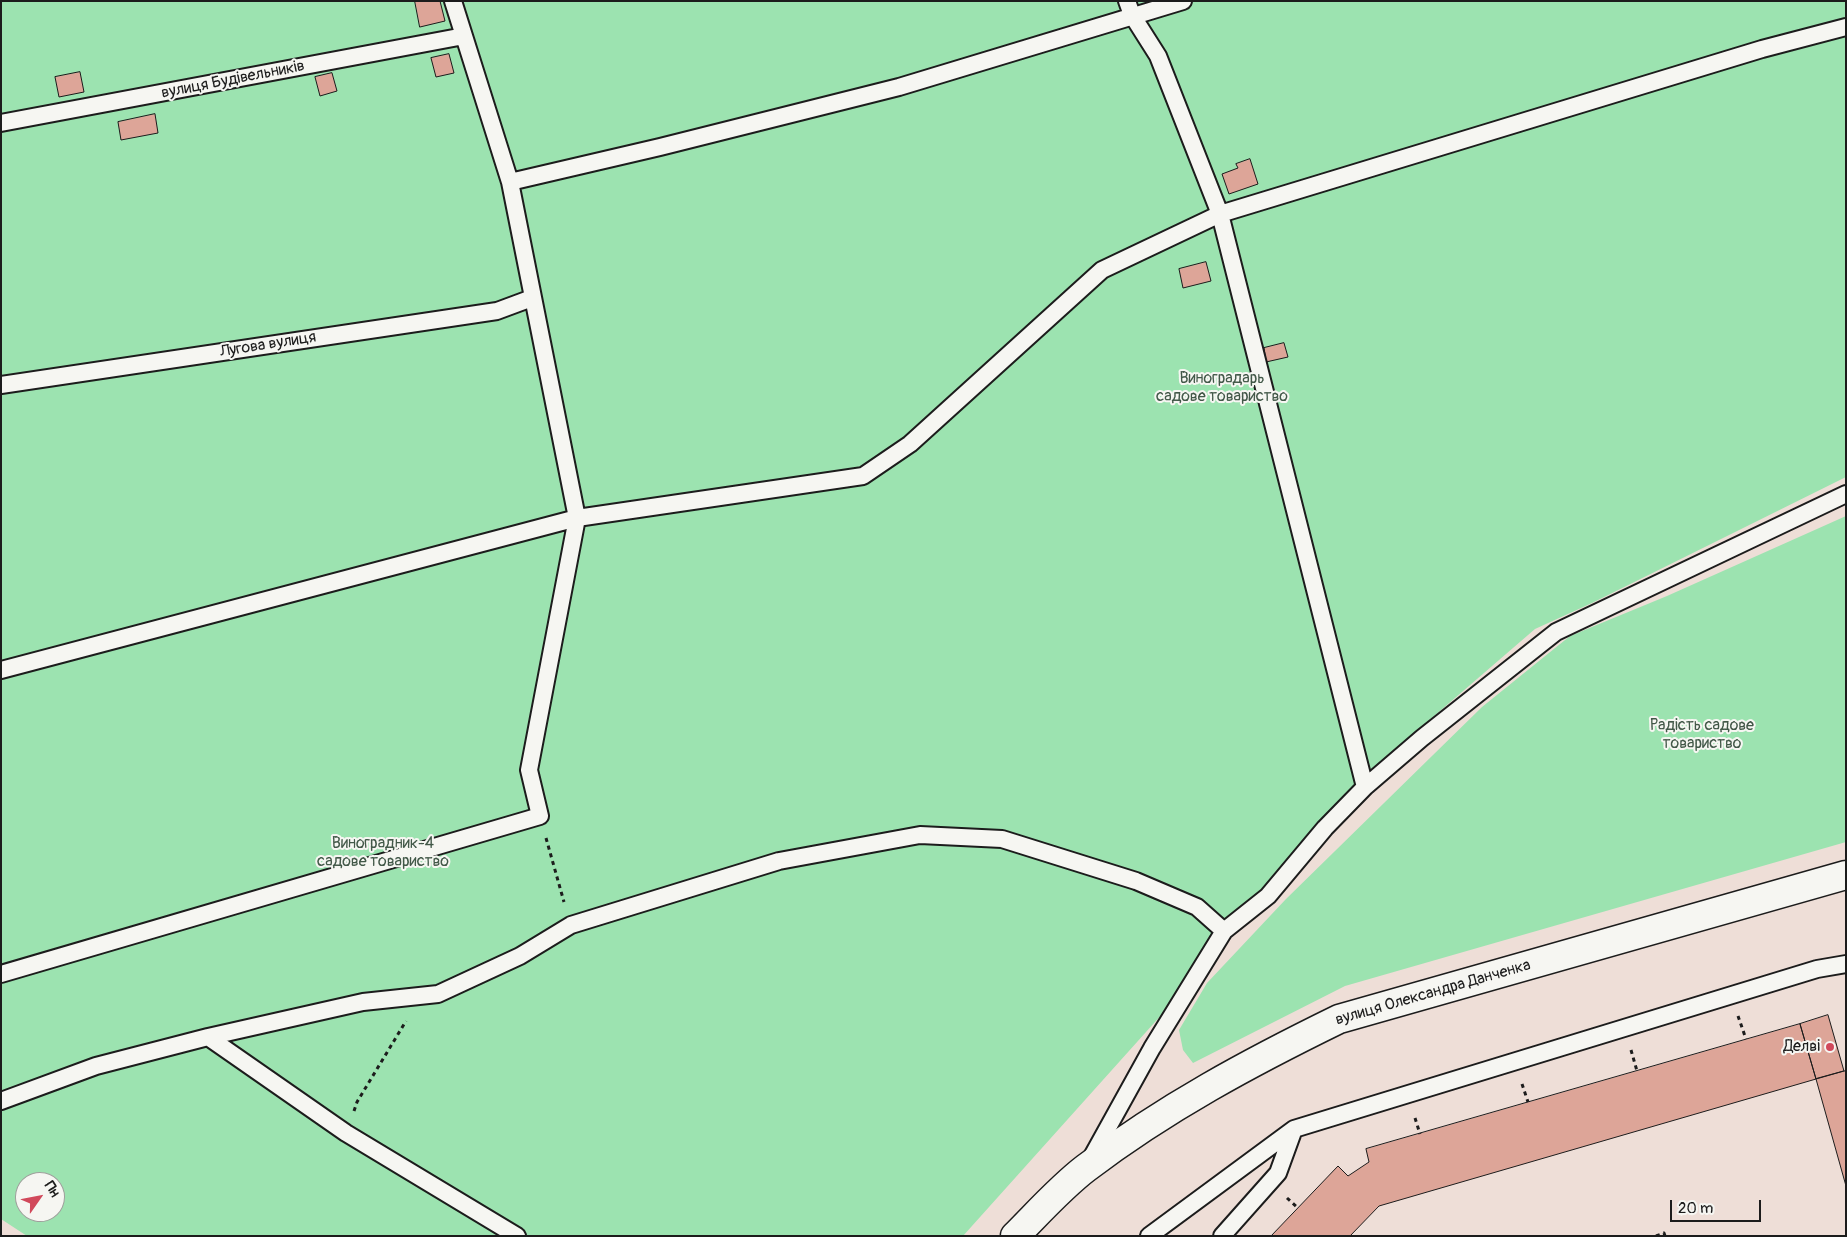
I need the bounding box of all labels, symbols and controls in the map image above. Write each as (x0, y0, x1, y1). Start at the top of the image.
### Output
street label: вулиця Будівельників (160, 57, 306, 103)
street label: Лугова вулиця (219, 328, 317, 362)
park label: Виноградарь садове товариство (1156, 369, 1288, 407)
park label: Радість садове товариство (1650, 716, 1754, 754)
park label: Виноградник-4 садове товариство (317, 834, 449, 872)
street label: вулиця Олександра Данченка (1333, 956, 1533, 1030)
place label: Делві (1783, 1037, 1820, 1057)
marker: Делві (1824, 1041, 1836, 1053)
north arrow (15, 1172, 65, 1222)
text: Пн (41, 1178, 63, 1200)
scale bar (1672, 1190, 1763, 1222)
text: 20 m (1678, 1199, 1713, 1218)

